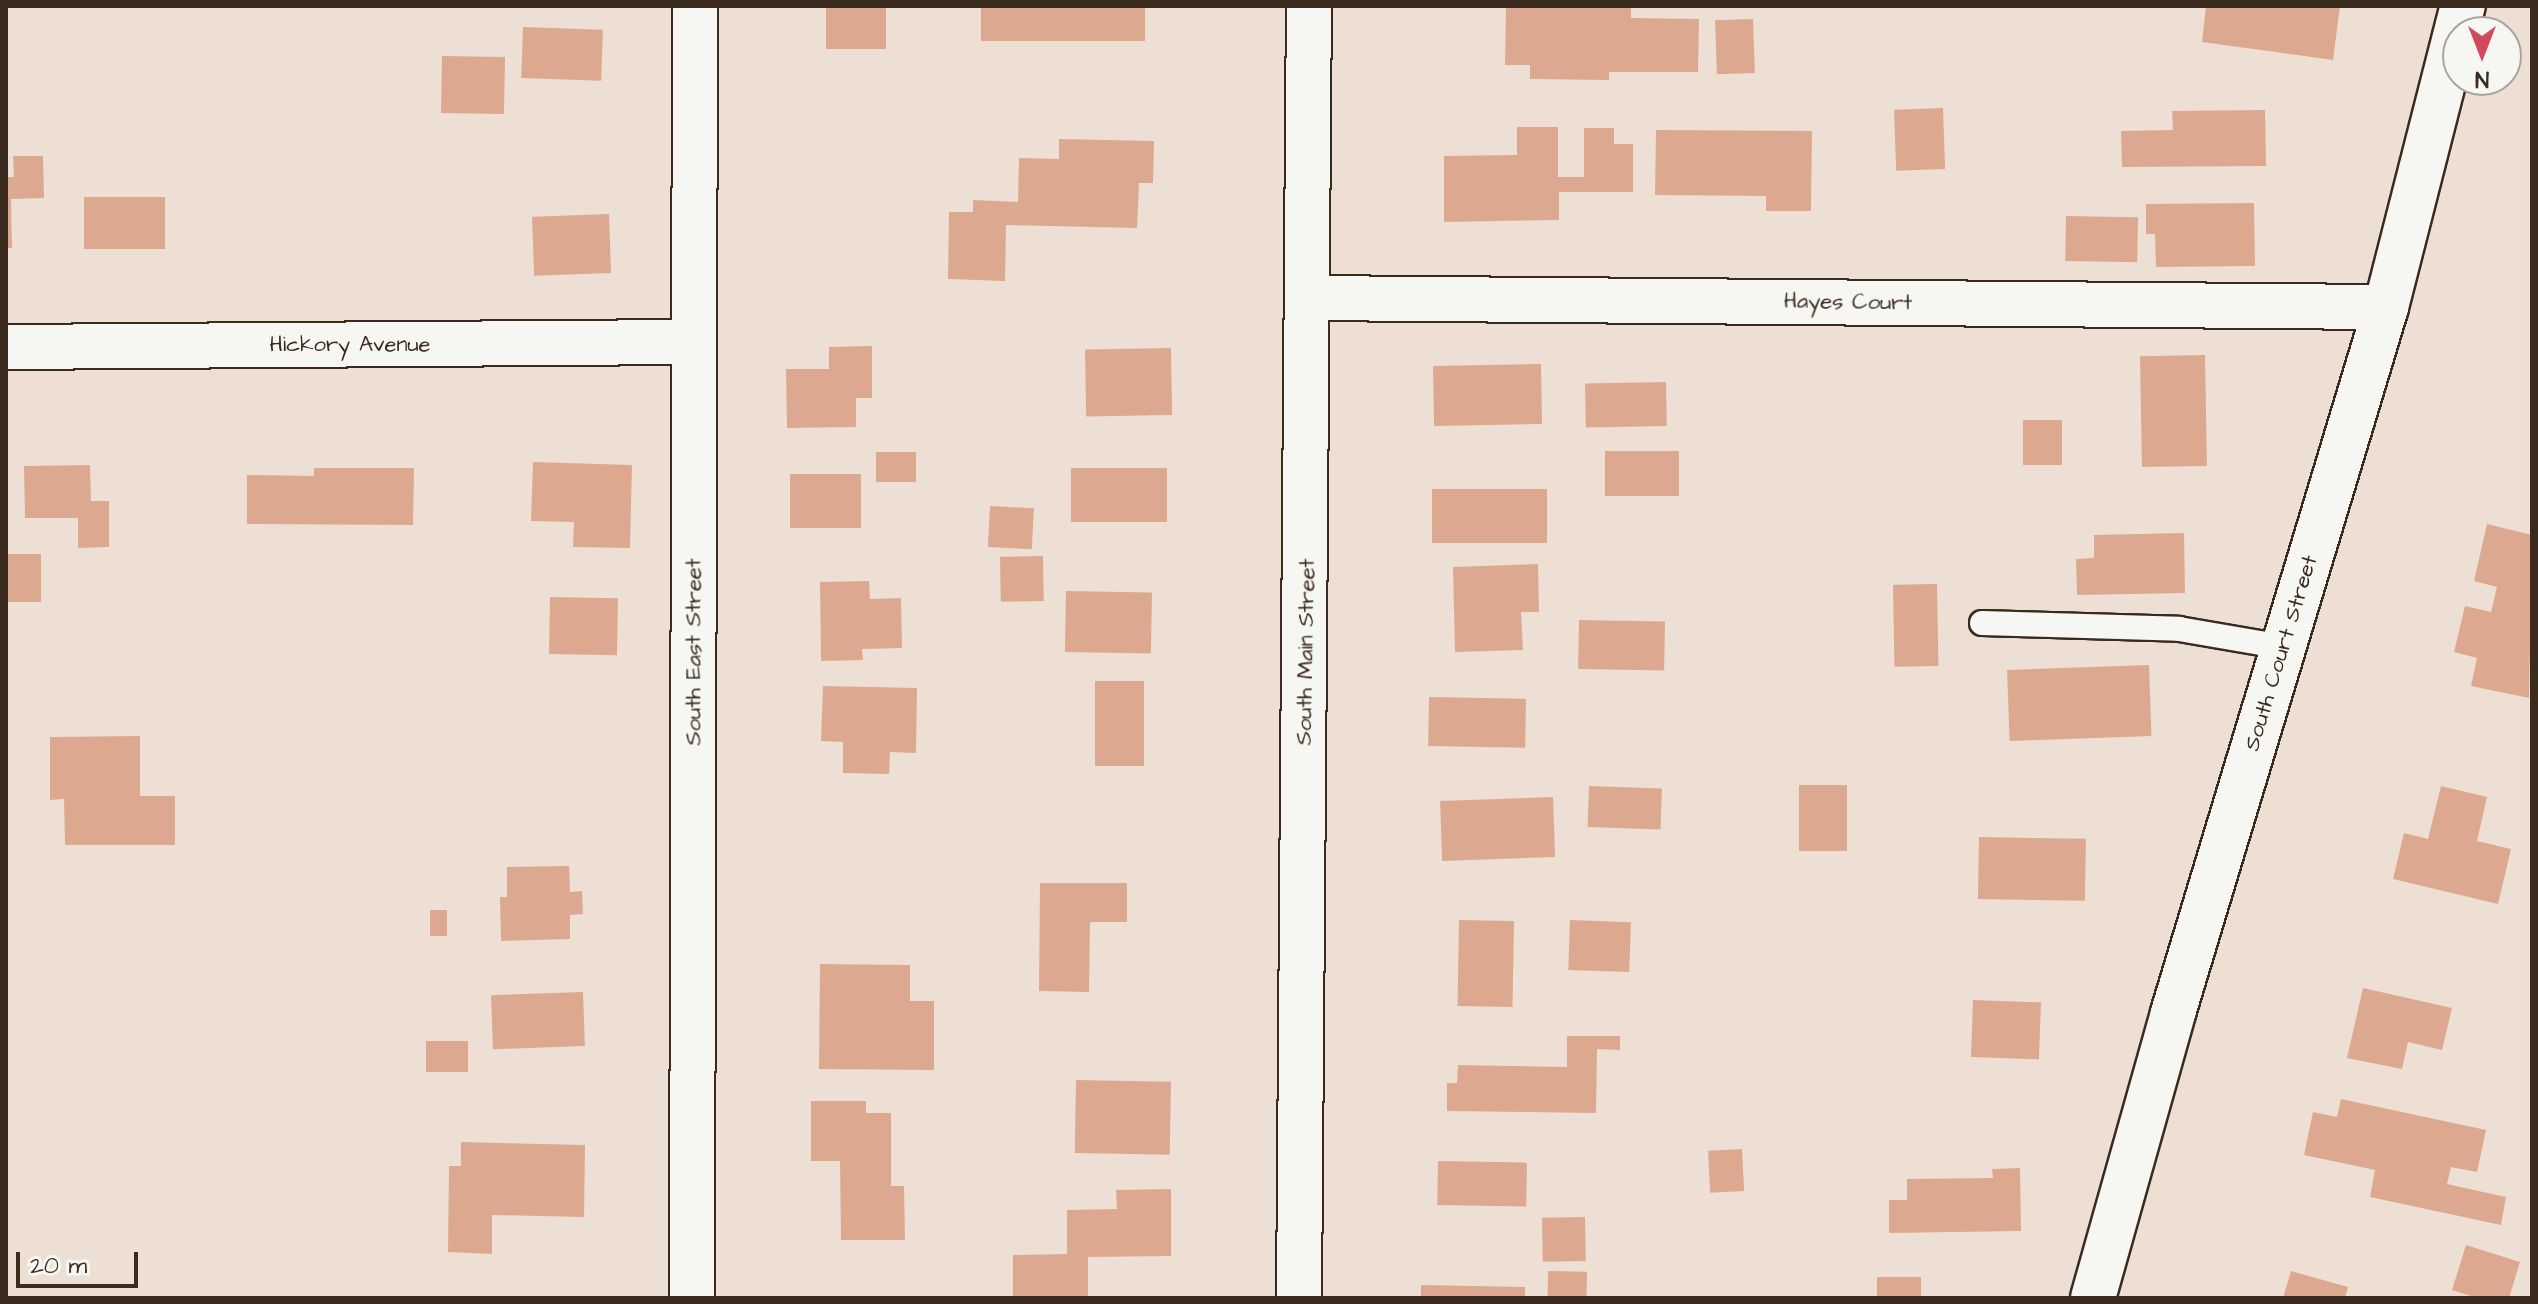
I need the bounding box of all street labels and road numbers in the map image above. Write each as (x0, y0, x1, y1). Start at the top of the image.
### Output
street label: Hayes Court (1784, 288, 1912, 316)
street label: Hickory Avenue (270, 332, 430, 358)
street label: South Court Street (2239, 552, 2323, 754)
street label: South East Street (681, 558, 707, 746)
street label: South Main Street (1291, 558, 1321, 746)

